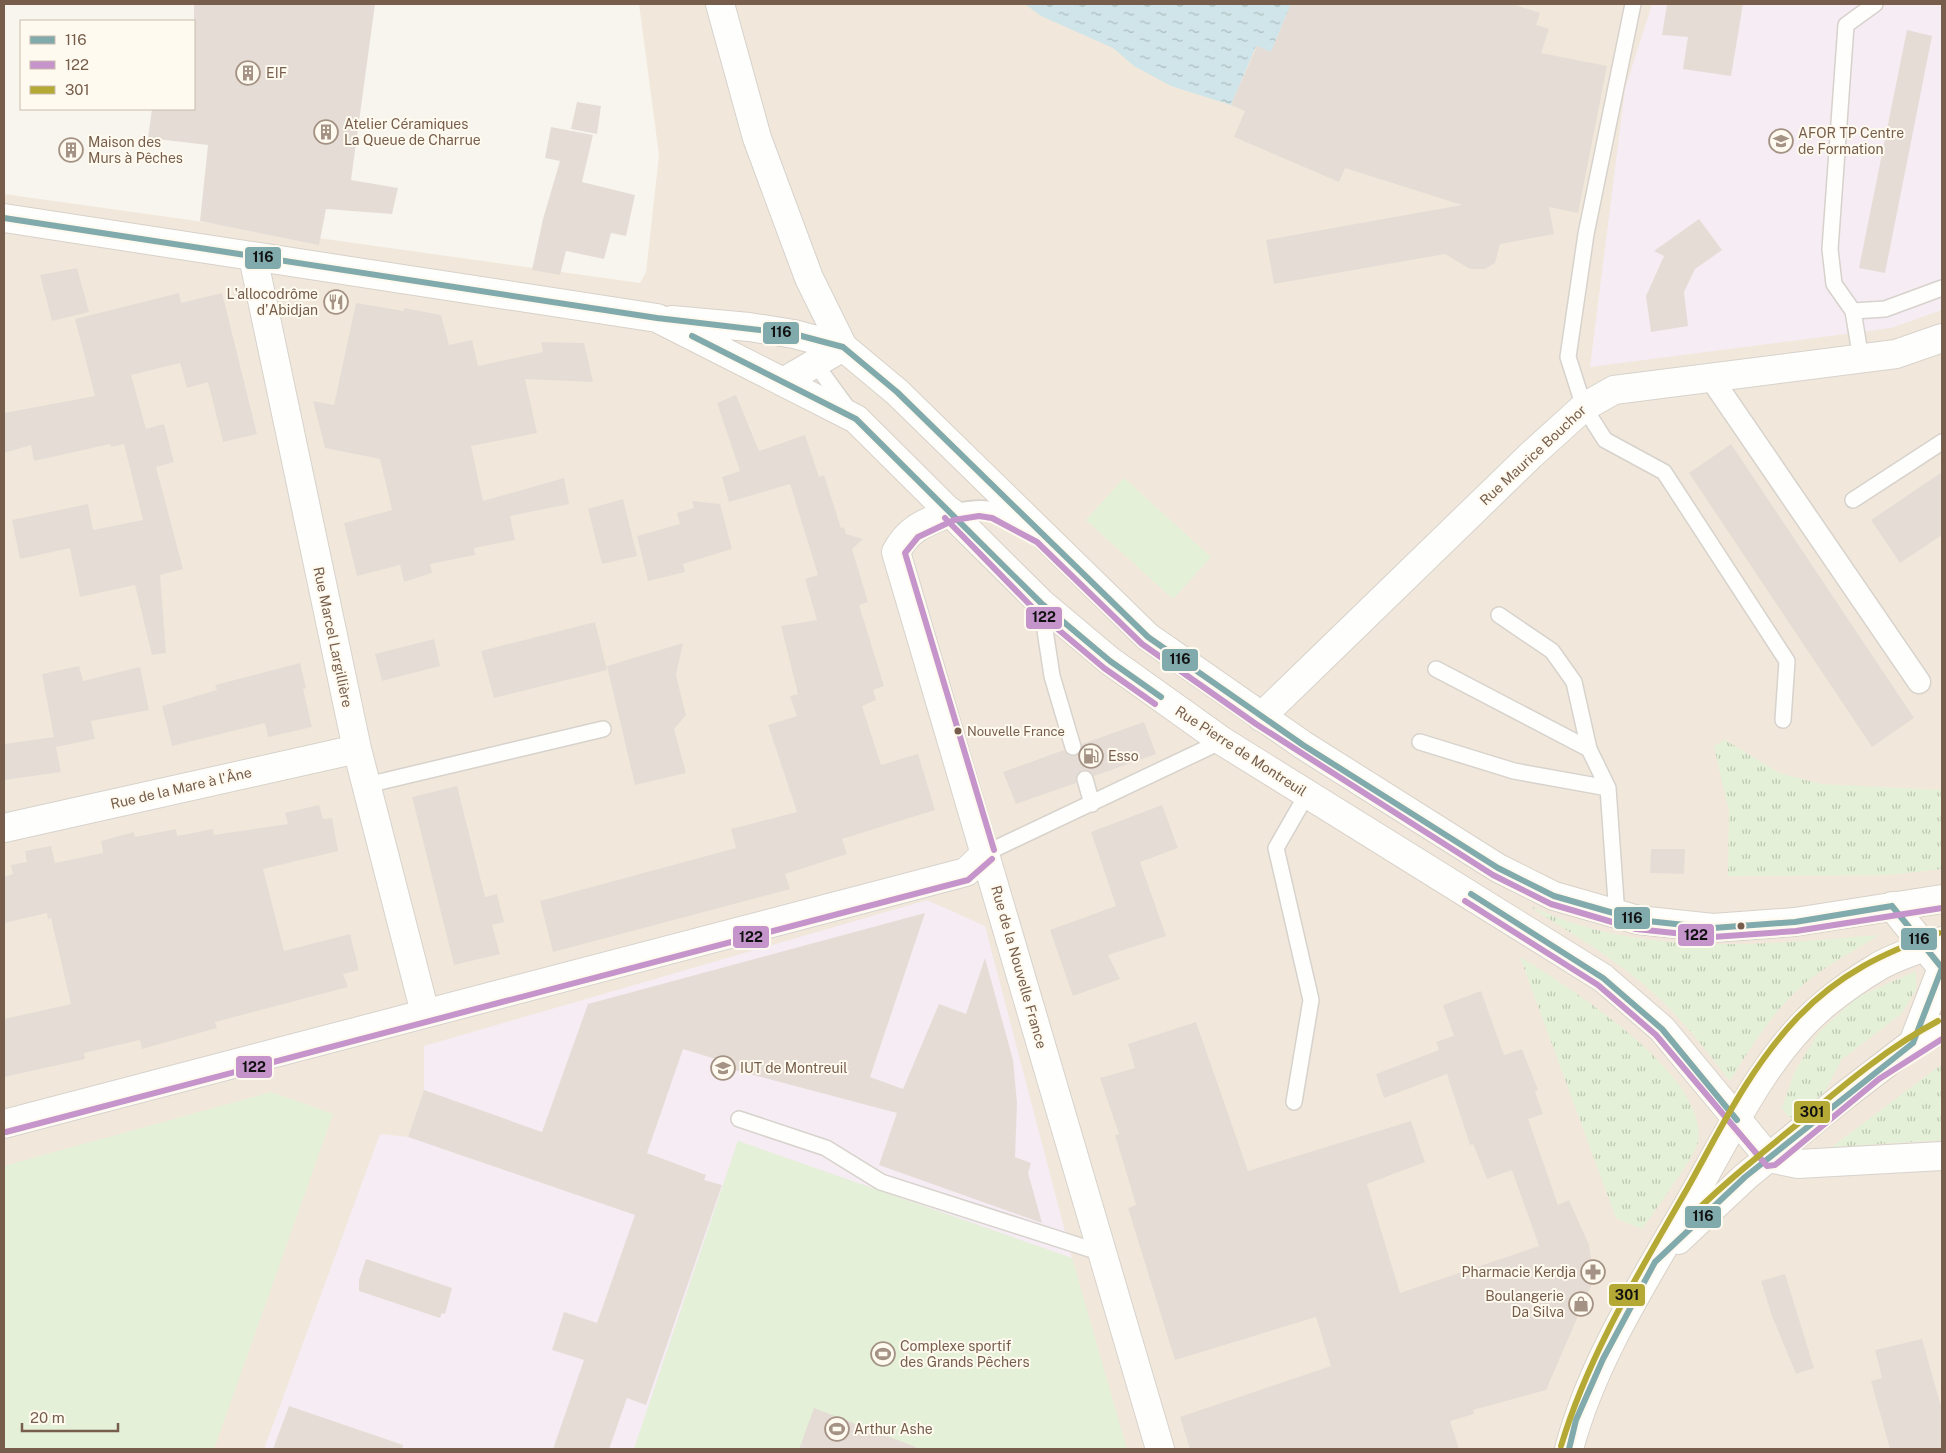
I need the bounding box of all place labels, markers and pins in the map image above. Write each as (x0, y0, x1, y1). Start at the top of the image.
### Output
building icon: EIF (235, 60, 261, 86)
place label: EIF (266, 65, 287, 81)
place label: Atelier Céramiques La Queue de Charrue (344, 116, 481, 148)
building icon: Atelier Céramiques La Queue de Charrue (313, 119, 339, 145)
place label: AFOR TP Centre de Formation (1798, 125, 1904, 157)
school or university icon: AFOR TP Centre de Formation (1768, 128, 1794, 154)
place label: Maison des Murs à Pêches (88, 134, 183, 166)
building icon: Maison des Murs à Pêches (58, 137, 84, 163)
place label: L'allocodrôme d'Abidjan (226, 286, 318, 318)
restaurant icon: L'allocodrôme d'Abidjan (323, 289, 349, 315)
place label: Nouvelle France (967, 724, 1065, 739)
marker: Nouvelle France (953, 726, 963, 736)
fuel station icon: Esso (1078, 743, 1104, 769)
place label: Esso (1108, 748, 1139, 764)
unlabelled marker (1736, 921, 1746, 931)
school or university icon: IUT de Montreuil (710, 1055, 736, 1081)
place label: IUT de Montreuil (740, 1060, 848, 1076)
pharmacy icon: Pharmacie Kerdja (1580, 1259, 1606, 1285)
place label: Pharmacie Kerdja (1462, 1264, 1576, 1280)
place label: Boulangerie Da Silva (1485, 1288, 1564, 1320)
shop icon: Boulangerie Da Silva (1568, 1291, 1594, 1317)
place label: Complexe sportif des Grands Pêchers (900, 1338, 1030, 1370)
sports icon: Complexe sportif des Grands Pêchers (870, 1341, 896, 1367)
sports icon: Arthur Ashe (824, 1416, 850, 1442)
place label: Arthur Ashe (854, 1421, 933, 1437)

